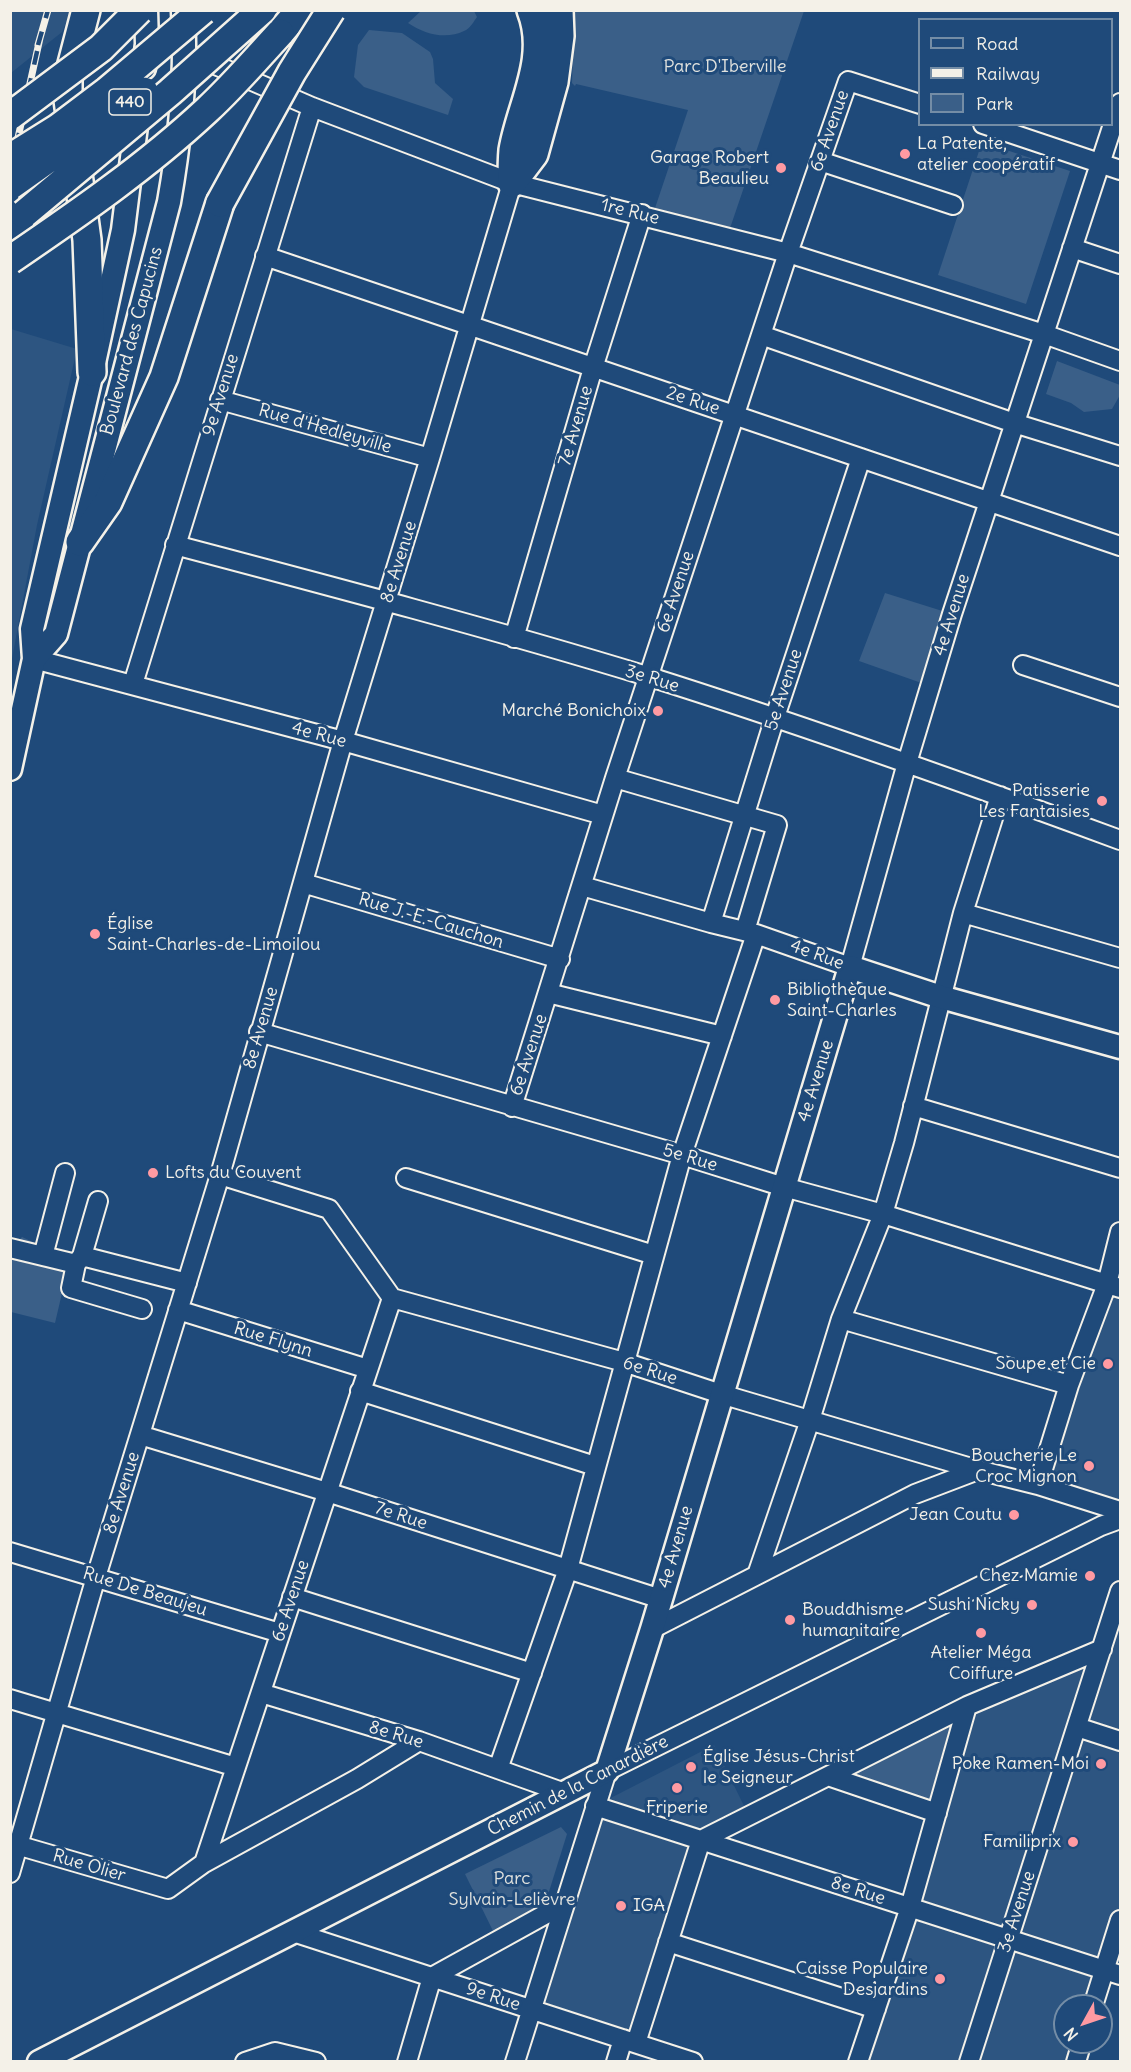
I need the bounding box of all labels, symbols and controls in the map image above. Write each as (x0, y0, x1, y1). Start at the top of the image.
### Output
legend (918, 18, 1113, 126)
text: Road (976, 32, 1018, 55)
park label: Parc D'Iberville (664, 56, 786, 78)
text: Railway (976, 62, 1040, 85)
street label: 6e Avenue (806, 87, 854, 175)
road number: 440 (109, 89, 151, 115)
text: Park (976, 92, 1013, 115)
place label: La Patente, atelier coopératif (917, 133, 1055, 176)
place label: Garage Robert Beaulieu (650, 147, 769, 190)
marker: La Patente, atelier coopératif (898, 147, 912, 161)
marker: Garage Robert Beaulieu (774, 161, 788, 175)
street label: 1re Rue (599, 194, 661, 230)
street label: Boulevard des Capucins (96, 244, 168, 438)
street label: 9e Avenue (198, 351, 244, 439)
street label: 2e Rue (663, 382, 723, 420)
street label: 7e Avenue (554, 383, 598, 469)
street label: Rue d'Hedleyville (256, 400, 394, 458)
street label: 8e Avenue (376, 518, 422, 606)
street label: 6e Avenue (653, 548, 699, 636)
street label: 4e Avenue (929, 571, 975, 659)
street label: 5e Avenue (761, 646, 807, 734)
street label: 3e Rue (622, 661, 682, 697)
place label: Marché Bonichoix (502, 700, 646, 722)
marker: Marché Bonichoix (651, 704, 665, 718)
street label: 4e Rue (289, 717, 349, 753)
place label: Patisserie Les Fantaisies (978, 780, 1090, 822)
marker: Patisserie Les Fantaisies (1095, 794, 1109, 808)
street label: Rue J.-E.-Cauchon (356, 889, 506, 953)
place label: Église Saint-Charles-de-Limoilou (107, 913, 321, 956)
marker: Église Saint-Charles-de-Limoilou (88, 927, 102, 941)
street label: 4e Rue (787, 935, 847, 975)
place label: Bibliothèque Saint-Charles (787, 979, 897, 1022)
street label: 8e Avenue (239, 984, 283, 1072)
marker: Bibliothèque Saint-Charles (768, 993, 782, 1007)
street label: 6e Avenue (506, 1011, 552, 1099)
street label: 4e Avenue (793, 1037, 839, 1125)
street label: 5e Rue (660, 1140, 720, 1176)
place label: Lofts du Couvent (165, 1162, 301, 1184)
marker: Lofts du Couvent (146, 1166, 160, 1180)
street label: Rue Flynn (231, 1318, 315, 1362)
street label: 6e Rue (620, 1352, 680, 1390)
place label: Soupe et Cie (995, 1353, 1096, 1375)
marker: Soupe et Cie (1101, 1357, 1115, 1371)
place label: Boucherie Le Croc Mignon (971, 1445, 1077, 1488)
street label: 8e Avenue (99, 1449, 145, 1537)
marker: Boucherie Le Croc Mignon (1082, 1459, 1096, 1473)
street label: 7e Rue (372, 1497, 430, 1535)
street label: 4e Avenue (654, 1503, 698, 1591)
place label: Jean Coutu (909, 1504, 1002, 1526)
marker: Jean Coutu (1007, 1508, 1021, 1522)
street label: 6e Avenue (268, 1557, 314, 1645)
street label: Rue De Beaujeu (80, 1563, 210, 1621)
place label: Chez Mamie (979, 1565, 1078, 1587)
marker: Chez Mamie (1083, 1569, 1097, 1583)
place label: Sushi Nicky (928, 1594, 1020, 1616)
marker: Sushi Nicky (1025, 1598, 1039, 1612)
place label: Bouddhisme humanitaire (802, 1599, 904, 1642)
marker: Bouddhisme humanitaire (783, 1613, 797, 1627)
marker: Atelier Méga Coiffure (974, 1626, 988, 1640)
place label: Atelier Méga Coiffure (931, 1642, 1031, 1684)
street label: 8e Rue (366, 1717, 426, 1753)
street label: Chemin de la Canardière (484, 1731, 672, 1841)
place label: Église Jésus-Christ le Seigneur (703, 1746, 855, 1788)
place label: Poke Ramen-Moi (952, 1753, 1089, 1775)
marker: Poke Ramen-Moi (1094, 1757, 1108, 1771)
marker: Église Jésus-Christ le Seigneur (684, 1760, 698, 1774)
marker: Friperie (670, 1781, 684, 1795)
place label: Friperie (646, 1797, 708, 1819)
place label: Familiprix (983, 1831, 1061, 1853)
marker: Familiprix (1066, 1835, 1080, 1849)
street label: Rue Olier (50, 1845, 128, 1887)
park label: Parc Sylvain-Lelièvre (448, 1868, 576, 1910)
street label: 3e Avenue (994, 1868, 1040, 1956)
street label: 8e Rue (828, 1872, 888, 1910)
place label: IGA (633, 1895, 665, 1917)
marker: IGA (614, 1899, 628, 1913)
place label: Caisse Populaire Desjardins (795, 1958, 928, 2000)
marker: Caisse Populaire Desjardins (933, 1972, 947, 1986)
street label: 9e Rue (463, 1978, 523, 2016)
north arrow (1053, 1994, 1113, 2054)
text: N (1060, 2024, 1082, 2045)

